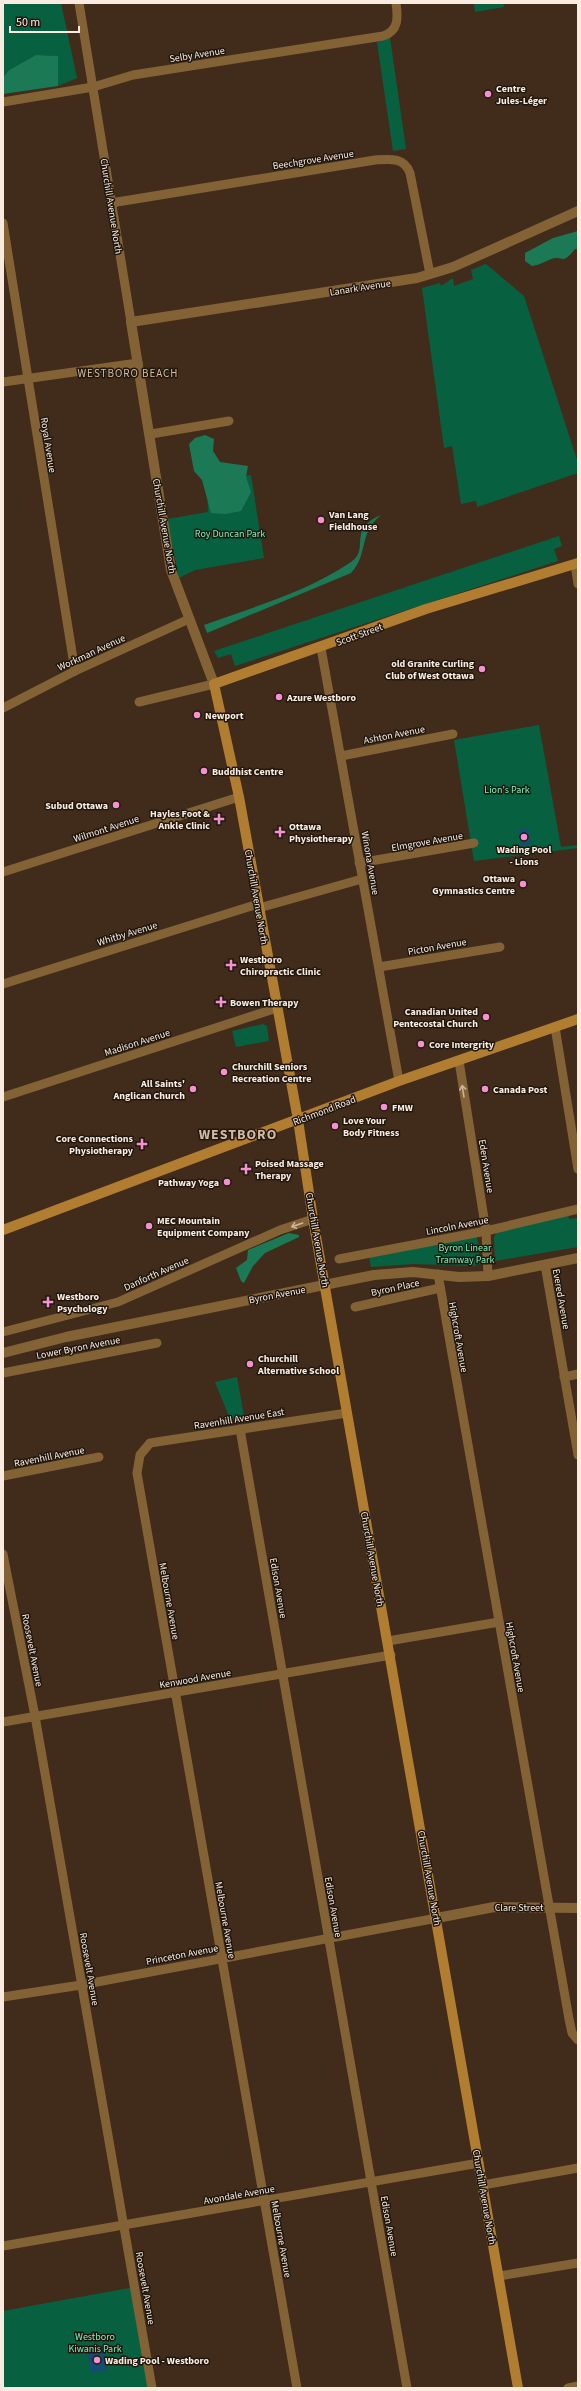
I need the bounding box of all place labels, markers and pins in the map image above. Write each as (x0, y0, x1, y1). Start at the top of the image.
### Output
place label: Centre Jules-Léger (496, 82, 547, 108)
marker: Centre Jules-Léger (483, 89, 493, 99)
place label: Van Lang Fieldhouse (328, 508, 377, 534)
marker: Van Lang Fieldhouse (316, 515, 326, 525)
place label: old Granite Curling Club of West Ottawa (385, 657, 475, 683)
marker: old Granite Curling Club of West Ottawa (477, 664, 487, 674)
place label: Azure Westboro (286, 691, 356, 705)
marker: Azure Westboro (274, 692, 284, 702)
place label: Newport (205, 709, 244, 723)
marker: Newport (192, 710, 202, 720)
place label: Buddhist Centre (212, 765, 283, 779)
marker: Buddhist Centre (199, 766, 209, 776)
place label: Subud Ottawa (45, 799, 108, 813)
marker: Subud Ottawa (111, 800, 121, 810)
place label: Hayles Foot & Ankle Clinic (150, 807, 210, 833)
marker: Hayles Foot & Ankle Clinic (213, 813, 225, 825)
place label: Ottawa Physiotherapy (289, 820, 354, 846)
marker: Ottawa Physiotherapy (274, 826, 286, 838)
marker: Wading Pool - Lions (519, 832, 529, 842)
place label: Wading Pool - Lions (497, 843, 551, 869)
place label: Ottawa Gymnastics Centre (432, 872, 515, 898)
marker: Ottawa Gymnastics Centre (518, 879, 528, 889)
place label: Westboro Chiropractic Clinic (240, 953, 321, 979)
marker: Westboro Chiropractic Clinic (225, 959, 237, 971)
marker: Bowen Therapy (215, 996, 227, 1008)
place label: Bowen Therapy (230, 996, 299, 1010)
place label: Canadian United Pentecostal Church (393, 1005, 478, 1031)
marker: Canadian United Pentecostal Church (481, 1012, 491, 1022)
place label: Core Intergrity (429, 1038, 495, 1052)
marker: Core Intergrity (416, 1039, 426, 1049)
place label: Churchill Seniors Recreation Centre (232, 1060, 311, 1086)
marker: Churchill Seniors Recreation Centre (219, 1067, 229, 1077)
place label: All Saints' Anglican Church (113, 1077, 185, 1103)
place label: Canada Post (493, 1083, 548, 1097)
marker: All Saints' Anglican Church (188, 1084, 198, 1094)
marker: Canada Post (480, 1084, 490, 1094)
place label: FMW (392, 1101, 413, 1115)
marker: FMW (379, 1102, 389, 1112)
place label: Love Your Body Fitness (343, 1114, 400, 1140)
marker: Love Your Body Fitness (330, 1121, 340, 1131)
place label: Core Connections Physiotherapy (56, 1132, 134, 1158)
marker: Core Connections Physiotherapy (136, 1138, 148, 1150)
place label: Poised Massage Therapy (255, 1157, 324, 1183)
marker: Poised Massage Therapy (240, 1163, 252, 1175)
place label: Pathway Yoga (158, 1176, 219, 1190)
marker: Pathway Yoga (222, 1177, 232, 1187)
place label: MEC Mountain Equipment Company (157, 1214, 250, 1240)
marker: MEC Mountain Equipment Company (144, 1221, 154, 1231)
place label: Westboro Psychology (57, 1290, 108, 1316)
marker: Westboro Psychology (42, 1296, 54, 1308)
place label: Churchill Alternative School (257, 1352, 339, 1378)
marker: Churchill Alternative School (245, 1359, 255, 1369)
place label: Wading Pool - Westboro (105, 2354, 209, 2368)
marker: Wading Pool - Westboro (92, 2355, 102, 2365)

